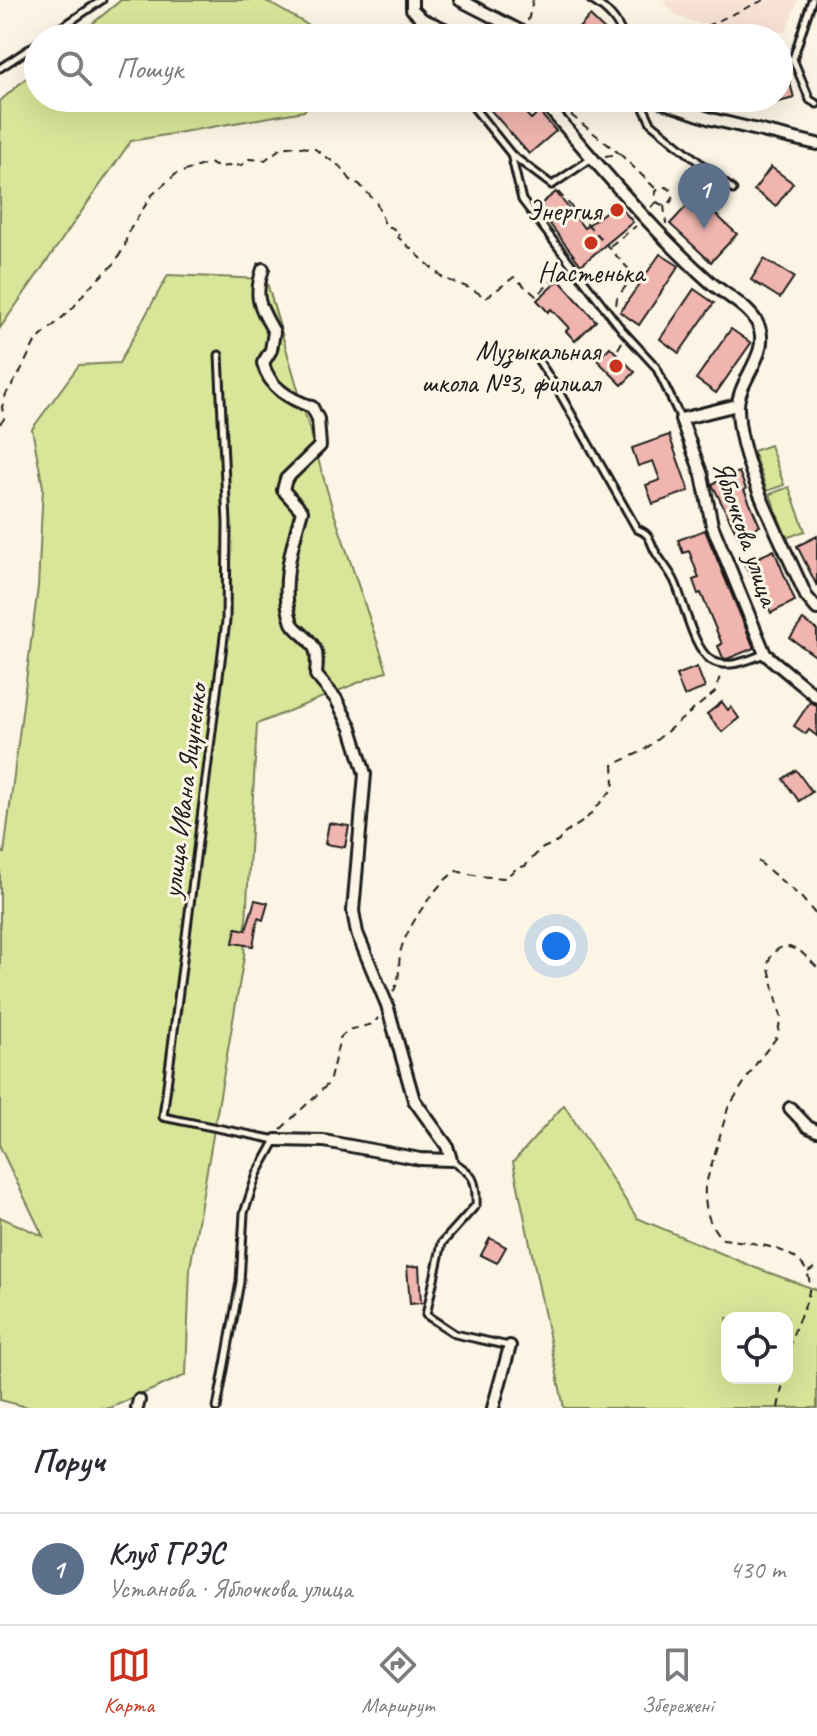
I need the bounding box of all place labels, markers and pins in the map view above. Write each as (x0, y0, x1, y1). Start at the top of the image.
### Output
pin: 1 (678, 163, 730, 229)
place label: Энергия (527, 193, 603, 228)
marker: Энергия (608, 201, 626, 219)
marker: Настенька (582, 234, 600, 252)
place label: Настенька (538, 255, 647, 290)
place label: Музыкальная школа №3, филиал (421, 333, 602, 400)
marker: Музыкальная школа №3, филиал (607, 357, 625, 375)

